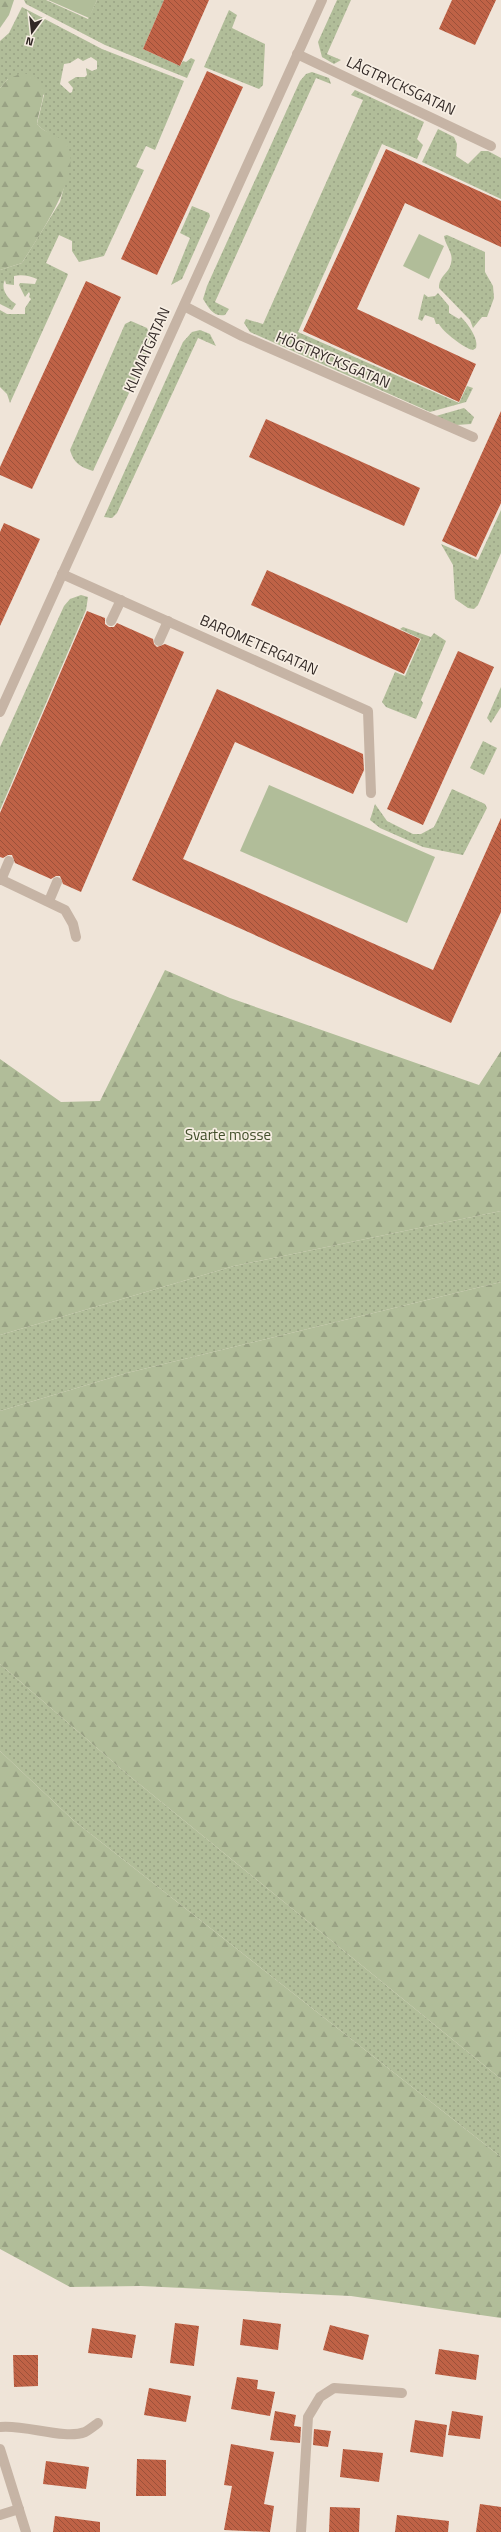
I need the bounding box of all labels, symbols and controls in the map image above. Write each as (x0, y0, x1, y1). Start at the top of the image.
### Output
north arrow (12, 12, 52, 52)
text: N (24, 33, 35, 50)
street label: LÅGTRYCKSGATAN (343, 50, 460, 121)
street label: KLIMATGATAN (117, 303, 176, 396)
street label: HÖGTRYCKSGATAN (272, 325, 394, 394)
street label: BAROMETERGATAN (196, 608, 322, 681)
park label: Svarte mosse (185, 1123, 271, 1146)

